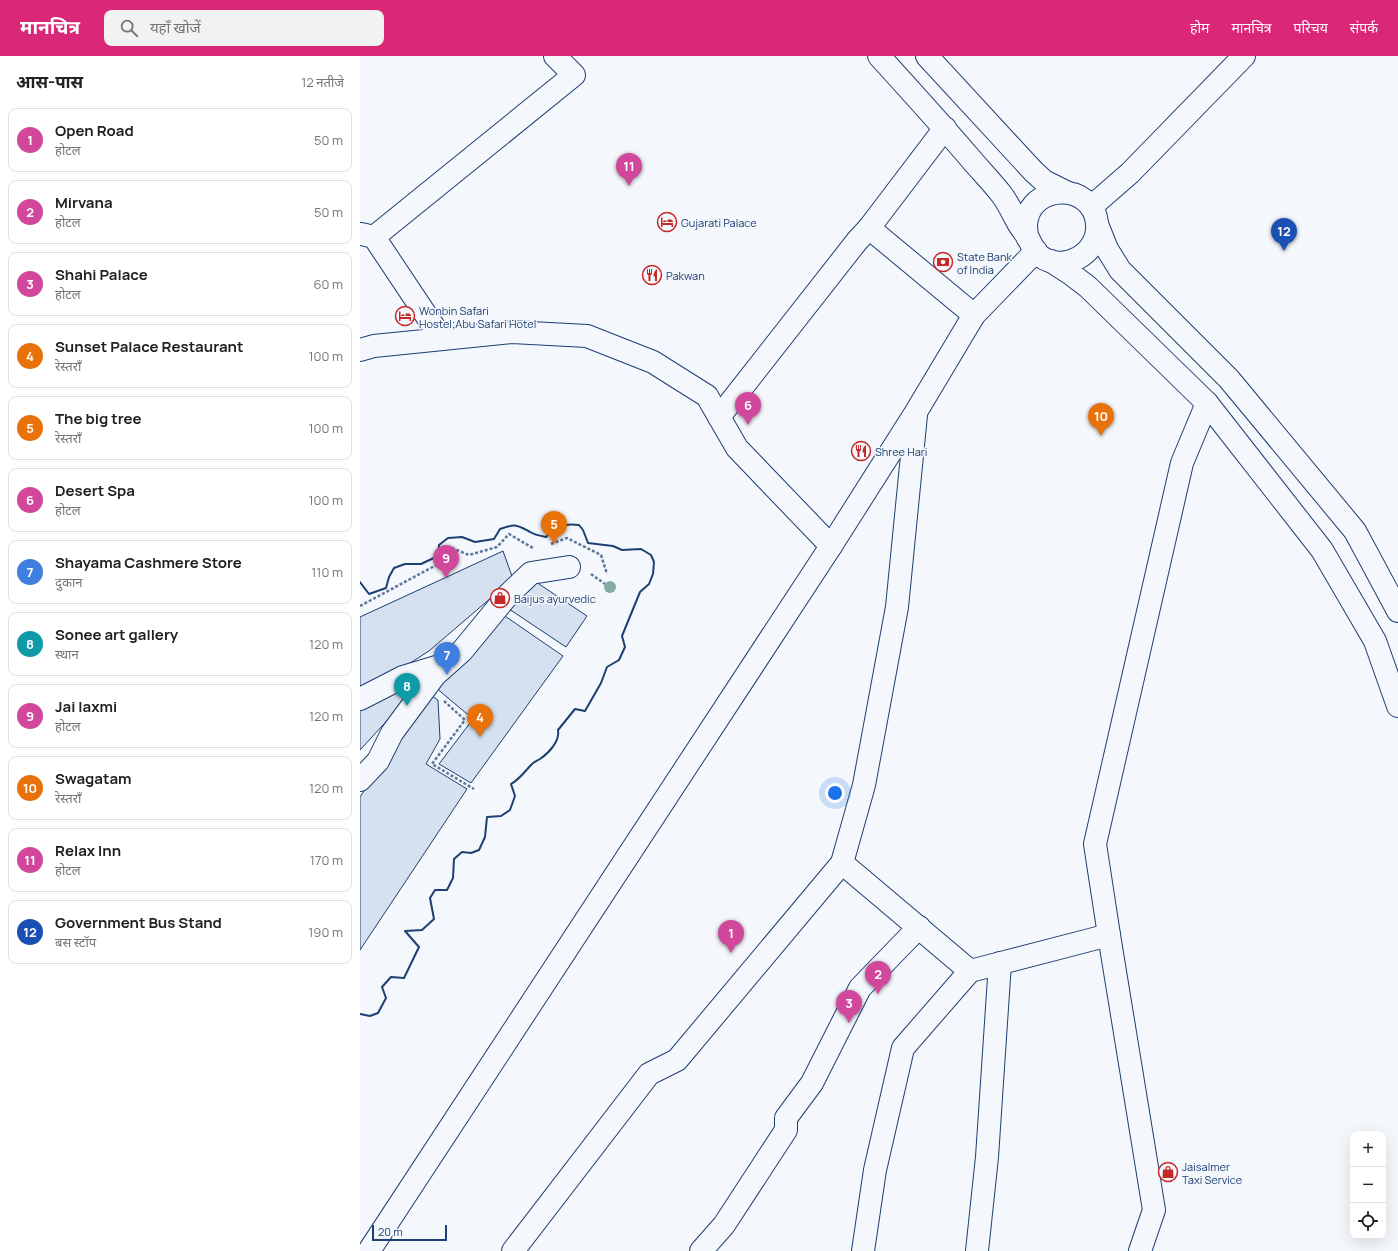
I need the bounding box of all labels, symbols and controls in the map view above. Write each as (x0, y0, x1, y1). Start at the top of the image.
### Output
search box (104, 10, 384, 46)
text: मानचित्र (20, 14, 80, 40)
icon: search (118, 17, 140, 39)
text: यहाँ खोजें (150, 17, 201, 38)
text: होम (1190, 18, 1209, 37)
text: मानचित्र (1231, 18, 1272, 37)
text: परिचय (1294, 18, 1328, 37)
text: संपर्क (1350, 18, 1378, 37)
text: आस-पास (16, 70, 83, 93)
text: 12 नतीजे (301, 73, 344, 91)
text: Open Road (55, 120, 134, 141)
text: 1 (27, 131, 33, 149)
text: 50 m (314, 131, 343, 149)
text: होटल (55, 141, 81, 159)
pin: 11 (616, 153, 642, 186)
text: Mirvana (55, 192, 113, 213)
text: 2 (26, 203, 34, 221)
text: 50 m (314, 203, 343, 221)
hotel icon: Gujarati Palace (656, 211, 678, 233)
text: होटल (55, 213, 81, 231)
place label: Gujarati Palace (681, 215, 757, 230)
pin: 12 (1271, 218, 1297, 251)
place label: State Bank of India (957, 249, 1013, 277)
bank icon: State Bank of India (932, 251, 954, 273)
text: Shahi Palace (55, 264, 148, 285)
restaurant icon: Pakwan (641, 264, 663, 286)
place label: Pakwan (666, 268, 705, 283)
text: 3 (26, 275, 34, 293)
text: 60 m (313, 275, 343, 293)
text: होटल (55, 285, 81, 303)
place label: Wonbin Safari Hostel;Abu Safari Hotel (419, 303, 536, 331)
hotel icon: Wonbin Safari Hostel;Abu Safari Hotel (394, 305, 416, 327)
text: Sunset Palace Restaurant (55, 336, 243, 357)
text: 4 (26, 347, 34, 365)
text: 100 m (308, 347, 343, 365)
text: रेस्तराँ (55, 357, 81, 375)
pin: 6 (735, 392, 761, 425)
pin: 10 (1088, 403, 1114, 436)
text: The big tree (55, 408, 142, 429)
text: 5 (26, 419, 34, 437)
text: 100 m (308, 419, 343, 437)
text: रेस्तराँ (55, 429, 81, 447)
restaurant icon: Shree Hari (850, 440, 872, 462)
place label: Shree Hari (875, 444, 927, 459)
text: Desert Spa (55, 480, 135, 501)
text: 6 (26, 491, 34, 509)
text: 100 m (308, 491, 343, 509)
text: होटल (55, 501, 81, 519)
pin: 5 (541, 511, 567, 544)
pin: 9 (433, 545, 459, 578)
text: Shayama Cashmere Store (55, 552, 242, 573)
text: 7 (27, 563, 33, 581)
text: 110 m (311, 563, 343, 581)
text: दुकान (55, 573, 82, 591)
shop icon: Baijus ayurvedic (489, 587, 511, 609)
place label: Baijus ayurvedic (514, 591, 596, 606)
text: Sonee art gallery (55, 624, 178, 645)
text: 8 (26, 635, 34, 653)
text: 120 m (309, 635, 343, 653)
pin: 7 (434, 642, 460, 675)
text: स्थान (55, 645, 79, 663)
pin: 8 (394, 673, 420, 706)
text: Jai laxmi (55, 696, 117, 717)
pin: 4 (467, 704, 493, 737)
text: 9 (26, 707, 34, 725)
text: 120 m (309, 707, 343, 725)
text: होटल (55, 717, 81, 735)
text: Swagatam (55, 768, 132, 789)
text: 10 (23, 779, 37, 797)
text: 120 m (309, 779, 343, 797)
your location (825, 783, 845, 803)
text: रेस्तराँ (55, 789, 81, 807)
text: Relax Inn (55, 840, 121, 861)
text: 11 (24, 851, 36, 869)
text: 170 m (310, 851, 343, 869)
text: होटल (55, 861, 81, 879)
text: Government Bus Stand (55, 912, 222, 933)
pin: 1 (718, 920, 744, 953)
text: 12 (23, 923, 37, 941)
text: 190 m (308, 923, 343, 941)
text: बस स्टॉप (55, 933, 96, 951)
pin: 2 (865, 961, 891, 994)
pin: 3 (836, 990, 862, 1023)
map controls (1350, 1131, 1386, 1239)
button: + (1350, 1131, 1386, 1167)
place label: Jaisalmer Taxi Service (1182, 1159, 1243, 1187)
shop icon: Jaisalmer Taxi Service (1157, 1161, 1179, 1183)
button: − (1350, 1167, 1386, 1203)
button: locate (1350, 1203, 1386, 1239)
scale bar (372, 1223, 447, 1242)
text: 20 m (378, 1224, 403, 1239)

